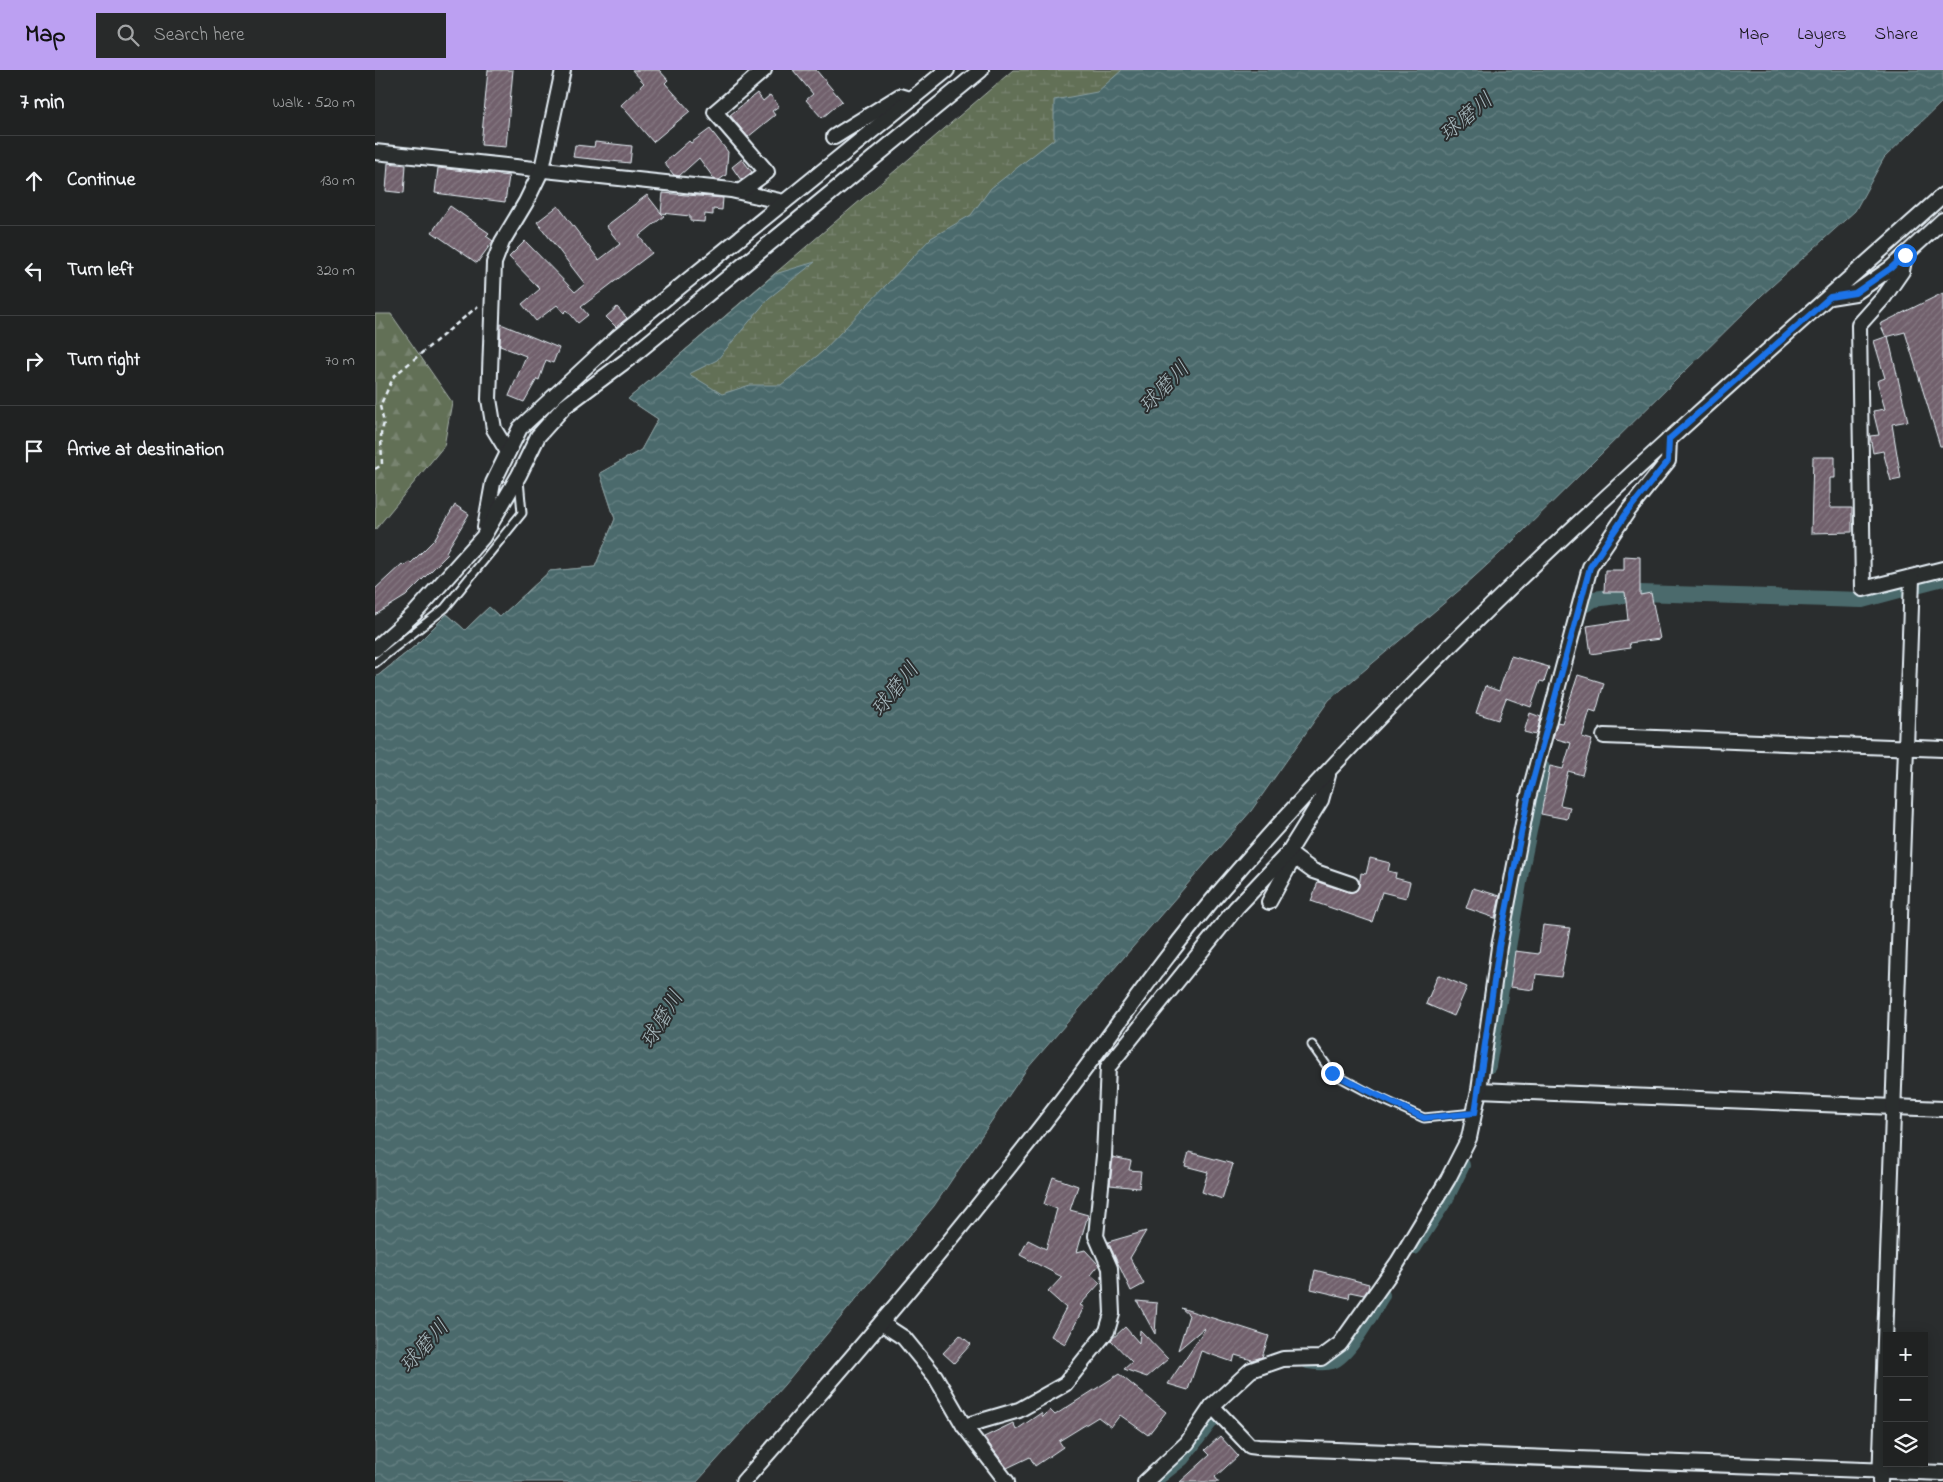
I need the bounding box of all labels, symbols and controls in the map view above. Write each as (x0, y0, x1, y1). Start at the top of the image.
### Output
search box (96, 13, 446, 58)
text: Map (25, 18, 66, 53)
icon: search (114, 21, 142, 49)
text: Search here (154, 22, 245, 49)
text: Map (1739, 22, 1769, 48)
text: Layers (1797, 22, 1847, 48)
text: Share (1875, 22, 1918, 48)
water label: 球磨川 (1433, 86, 1501, 150)
text: 7 min (20, 88, 64, 118)
text: Walk · 520 m (272, 91, 355, 115)
icon: ahead (20, 167, 48, 195)
text: Continue (67, 167, 135, 194)
text: 130 m (320, 169, 355, 193)
route start (1894, 244, 1917, 267)
icon: left (20, 257, 48, 285)
text: Turn left (67, 257, 134, 284)
text: 320 m (317, 259, 355, 283)
icon: right (20, 347, 48, 375)
text: Turn right (67, 347, 140, 374)
text: 70 m (325, 349, 355, 373)
water label: 球磨川 (1132, 355, 1198, 421)
icon: arrive (20, 437, 48, 465)
text: Arrive at destination (67, 437, 224, 464)
water label: 球磨川 (865, 656, 927, 724)
water label: 球磨川 (634, 985, 692, 1055)
route end (1321, 1062, 1344, 1085)
water label: 球磨川 (393, 1314, 457, 1380)
map controls (1883, 1332, 1928, 1467)
button: + (1883, 1332, 1928, 1377)
button: − (1883, 1377, 1928, 1422)
button: layers (1883, 1422, 1928, 1467)

